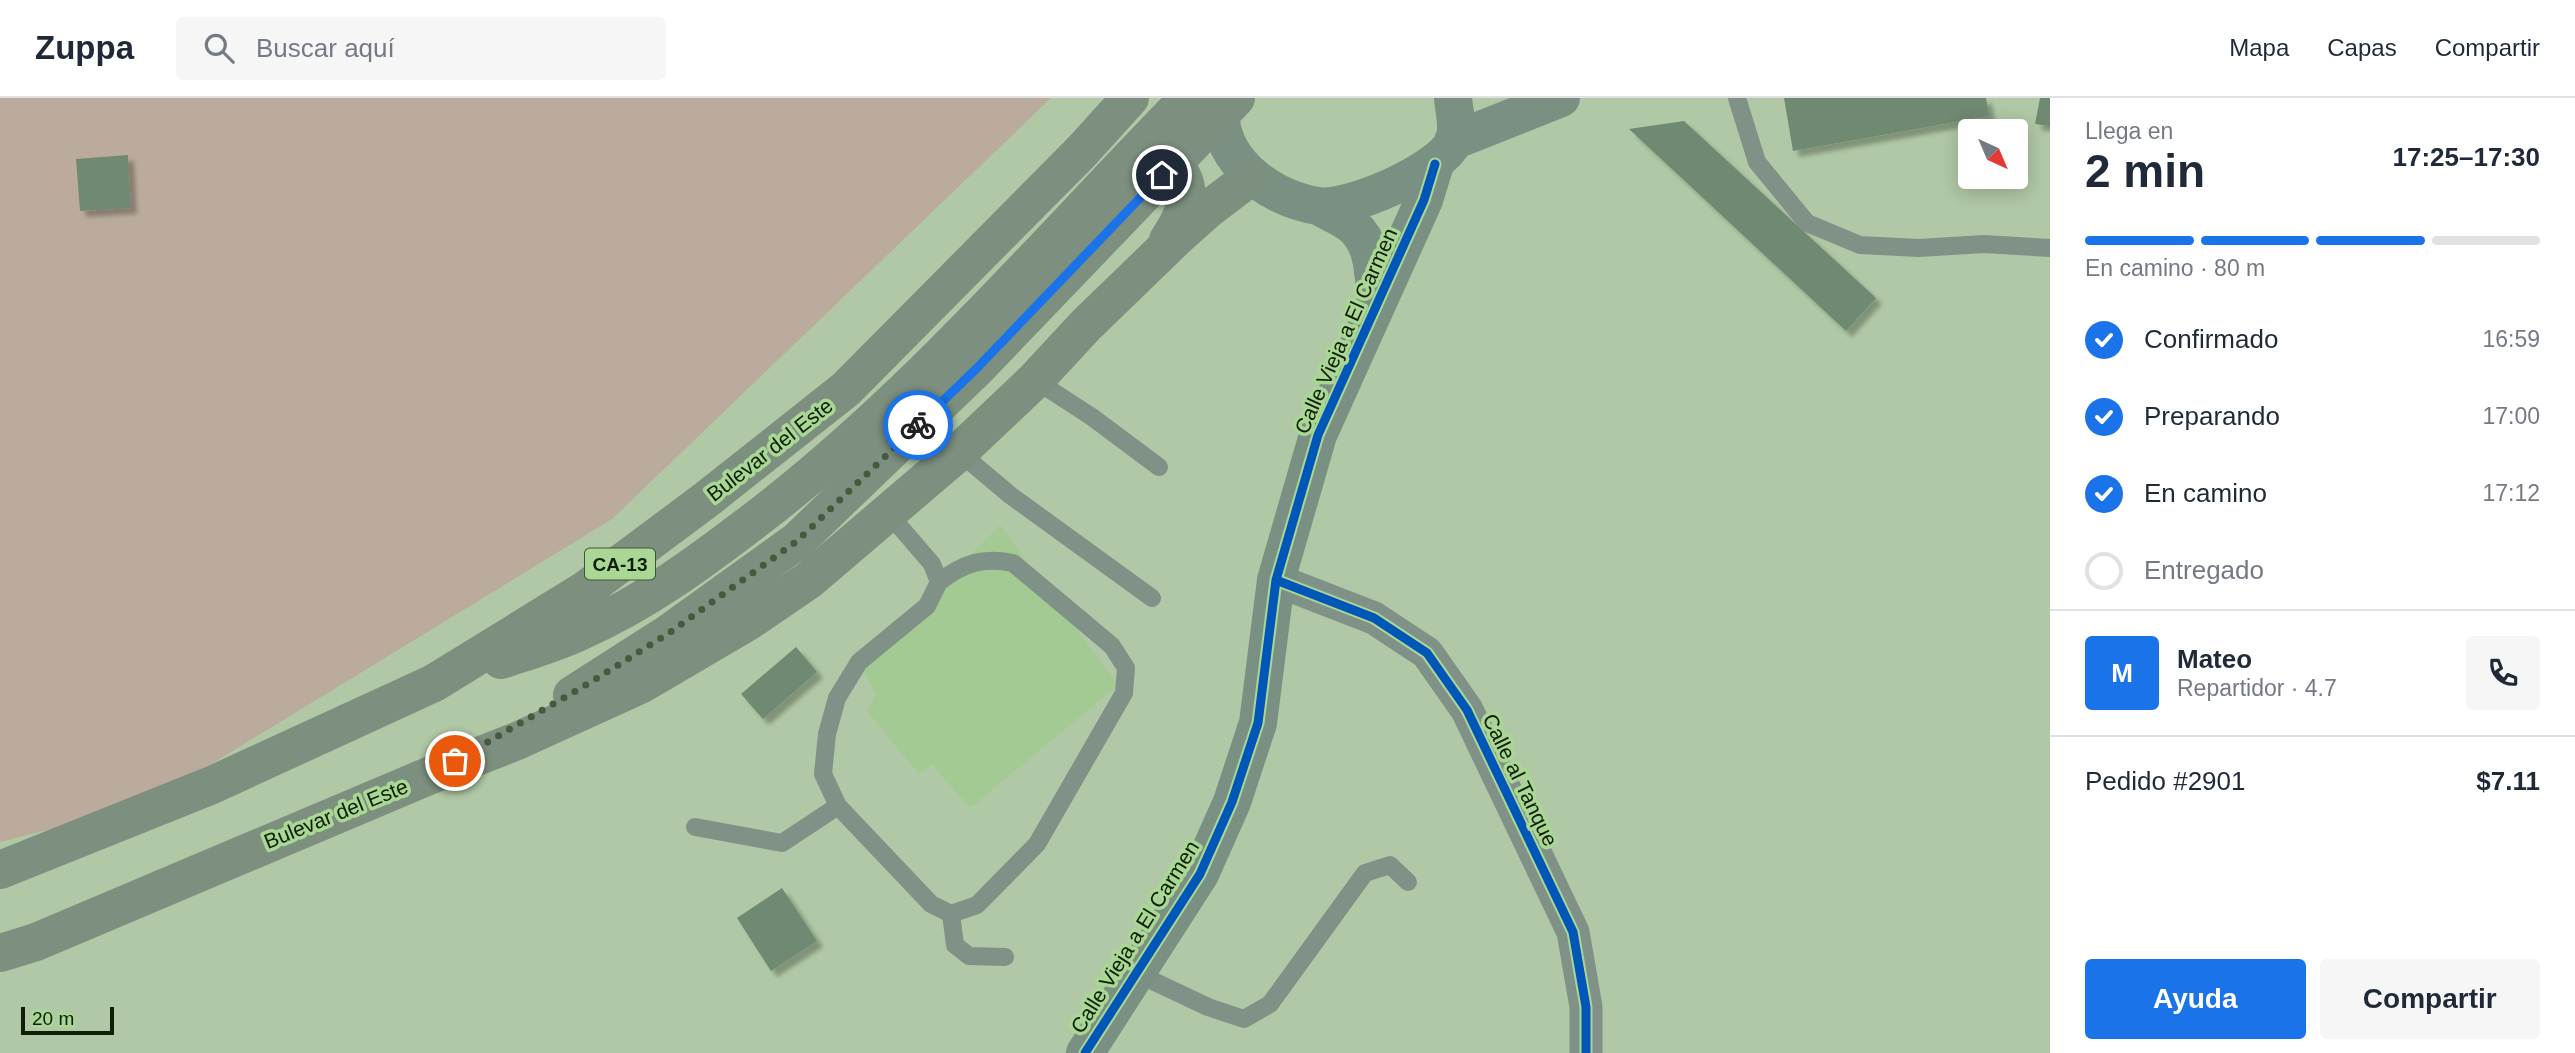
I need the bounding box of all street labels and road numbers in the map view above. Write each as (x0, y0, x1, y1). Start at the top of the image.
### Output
street label: Calle Vieja a El Carmen (1290, 224, 1401, 437)
street label: Bulevar del Este (702, 393, 837, 506)
road number: CA-13 (585, 548, 655, 579)
street label: Calle al Tanque (1478, 710, 1562, 850)
street label: Bulevar del Este (261, 774, 411, 853)
street label: Calle Vieja a El Carmen (1066, 836, 1203, 1037)

